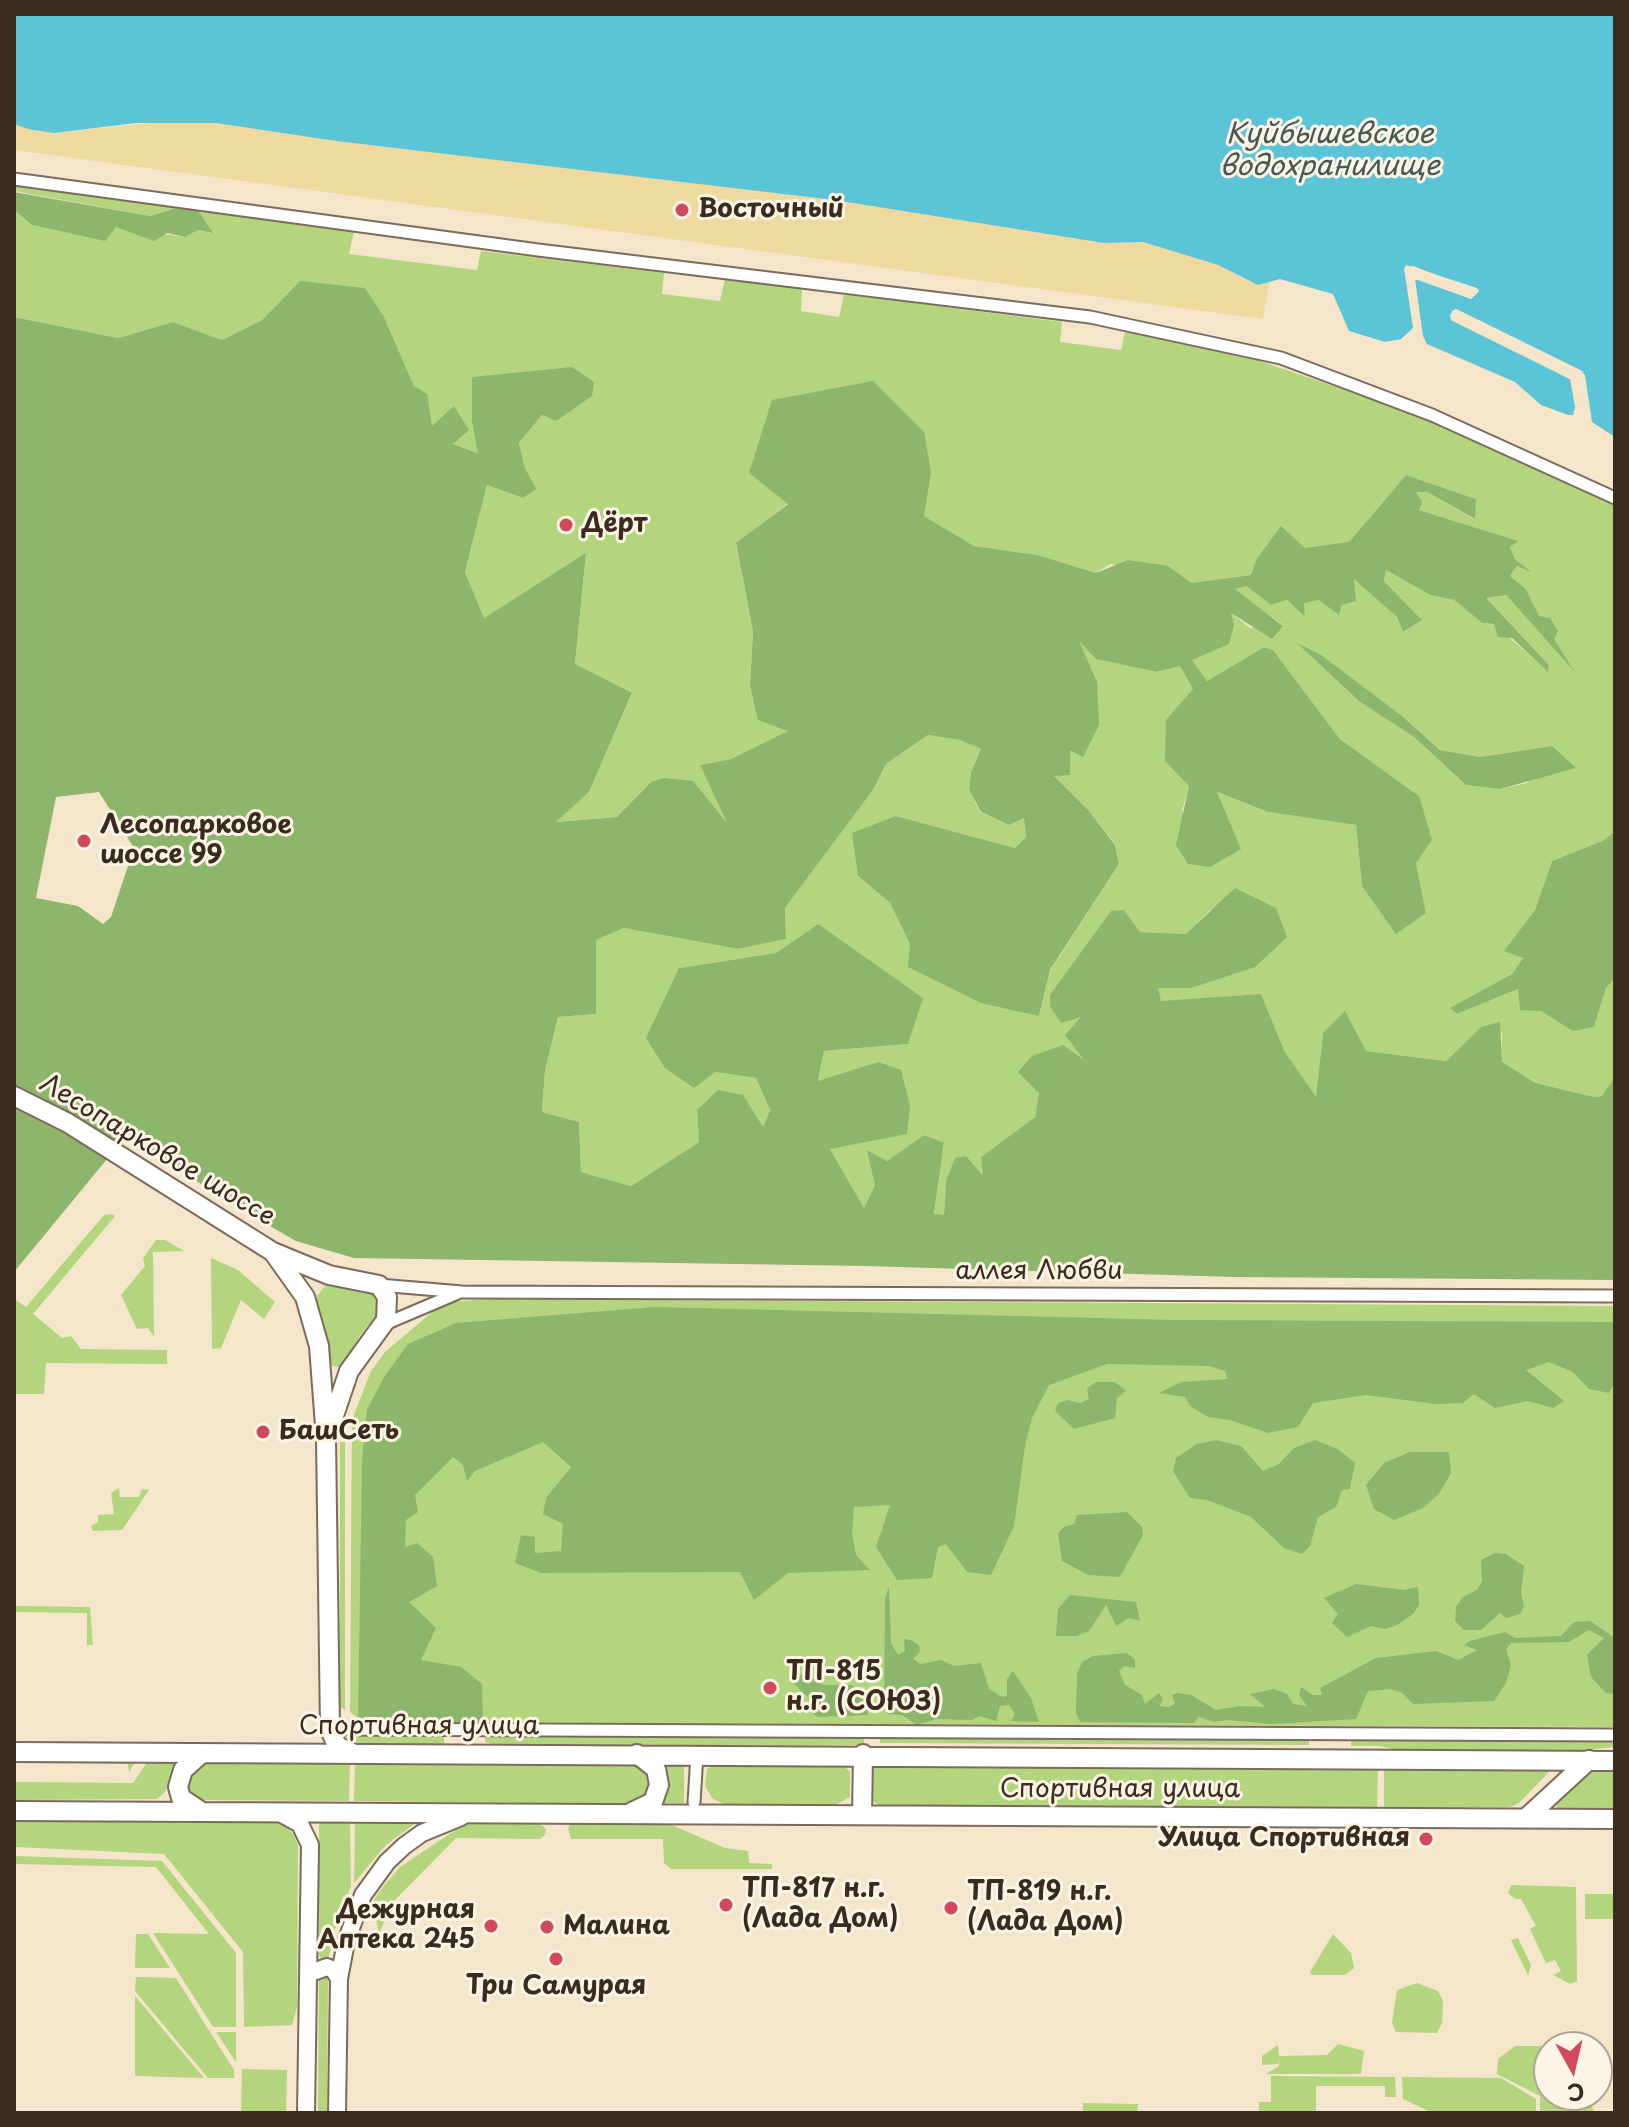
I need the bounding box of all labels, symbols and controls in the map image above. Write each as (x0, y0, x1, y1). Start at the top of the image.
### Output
water label: Куйбышевское водохранилище (1220, 118, 1440, 184)
place label: Восточный (698, 194, 844, 226)
marker: Восточный (673, 201, 691, 219)
place label: Дёрт (582, 509, 647, 541)
marker: Дёрт (557, 516, 575, 534)
place label: Лесопарковое шоссе 99 (100, 810, 292, 872)
marker: Лесопарковое шоссе 99 (75, 832, 93, 850)
street label: Лесопарковое шоссе (34, 1068, 280, 1234)
street label: аллея Любви (955, 1256, 1123, 1288)
place label: БашСеть (279, 1416, 399, 1448)
marker: БашСеть (254, 1423, 272, 1441)
place label: ТП-815 н.г. (СОЮЗ) (786, 1657, 941, 1718)
marker: ТП-815 н.г. (СОЮЗ) (761, 1679, 779, 1697)
street label: Спортивная улица (299, 1711, 539, 1743)
street label: Спортивная улица (1000, 1774, 1240, 1806)
place label: Улица Спортивная (1158, 1823, 1410, 1855)
marker: Улица Спортивная (1417, 1830, 1435, 1848)
place label: ТП-817 н.г. (Лада Дом) (742, 1874, 899, 1936)
place label: ТП-819 н.г. (Лада Дом) (967, 1877, 1124, 1938)
place label: Дежурная Аптека 245 (318, 1895, 475, 1956)
marker: ТП-817 н.г. (Лада Дом) (717, 1896, 735, 1914)
marker: ТП-819 н.г. (Лада Дом) (942, 1899, 960, 1917)
place label: Малина (563, 1911, 670, 1943)
marker: Дежурная Аптека 245 (482, 1917, 500, 1935)
marker: Малина (538, 1918, 556, 1936)
marker: Три Самурая (547, 1950, 565, 1968)
place label: Три Самурая (466, 1971, 646, 2003)
north arrow (1533, 2031, 1613, 2111)
text: С (1566, 2076, 1587, 2111)

